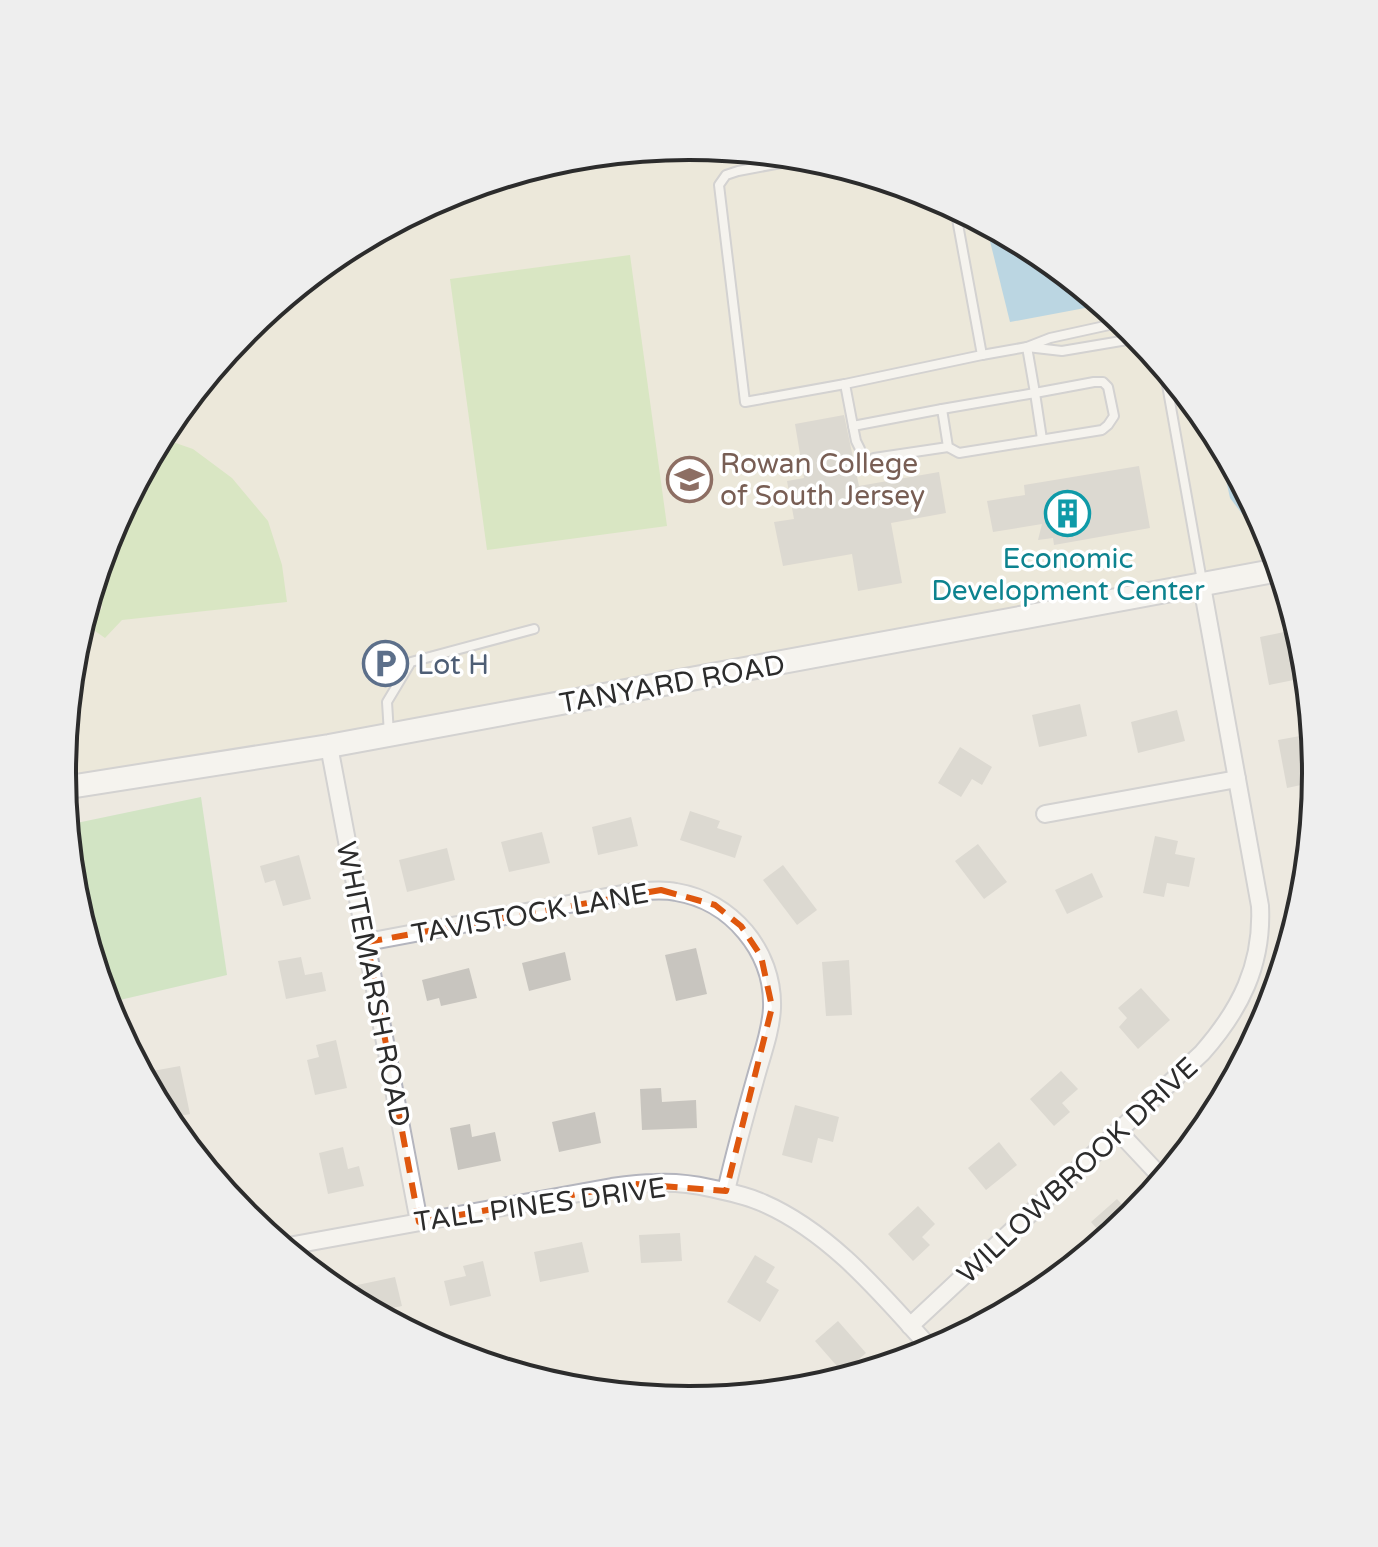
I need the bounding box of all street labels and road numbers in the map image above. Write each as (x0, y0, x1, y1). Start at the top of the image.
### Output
street label: TANYARD ROAD (557, 647, 787, 721)
street label: WHITEMARSH ROAD (329, 839, 417, 1130)
street label: TAVISTOCK LANE (409, 876, 651, 952)
street label: WILLOWBROOK DRIVE (950, 1050, 1205, 1291)
street label: TALL PINES DRIVE (412, 1171, 668, 1239)

